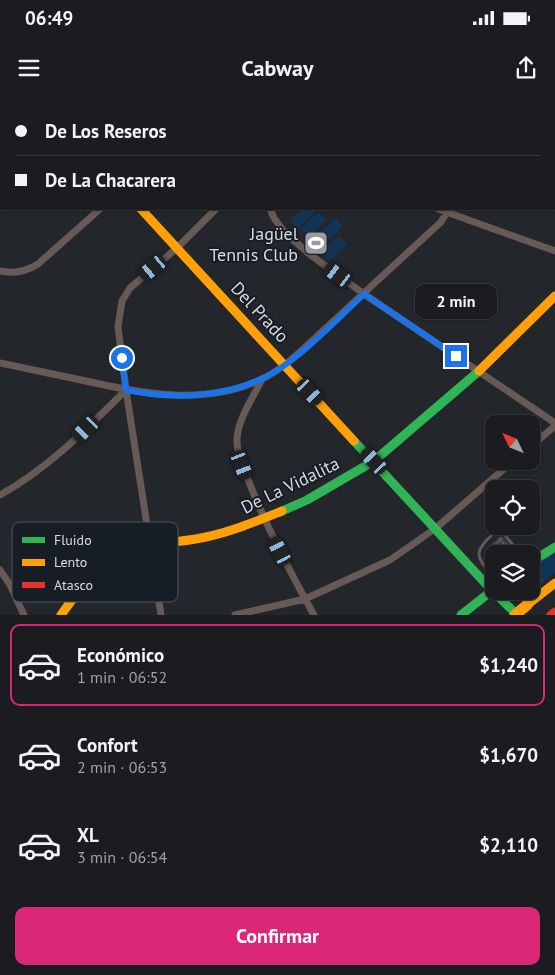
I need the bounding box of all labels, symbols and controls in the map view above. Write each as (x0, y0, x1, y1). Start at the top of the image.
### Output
text: 06:49 (25, 6, 73, 30)
icon: menu (15, 54, 43, 82)
text: Cabway (242, 54, 313, 82)
icon: share (512, 54, 540, 82)
text: De Los Reseros (45, 119, 167, 143)
text: De La Chacarera (45, 168, 176, 192)
place label: Jagüel Tennis Club (209, 222, 299, 266)
sports icon: Jagüel Tennis Club (303, 230, 329, 256)
car (136, 253, 169, 283)
car (321, 260, 354, 290)
street label: Del Prado (226, 277, 294, 347)
callout: 2 min (415, 284, 497, 318)
text: 2 min (436, 291, 476, 311)
route end (445, 345, 467, 367)
route start (111, 347, 133, 369)
car (294, 376, 325, 408)
car (69, 413, 102, 445)
north arrow (485, 415, 540, 470)
map controls (485, 415, 540, 600)
car (358, 445, 389, 477)
car (229, 448, 254, 482)
street label: De La Vidalita (237, 451, 343, 519)
button: locate (485, 480, 540, 535)
legend (12, 522, 178, 602)
text: Fluido (54, 531, 92, 549)
car (266, 534, 293, 568)
button: layers (485, 545, 540, 600)
text: Lento (54, 553, 87, 571)
text: Atasco (54, 576, 93, 594)
icon: car (17, 643, 62, 688)
text: Económico (77, 643, 164, 667)
text: $1,240 (479, 653, 538, 677)
text: 1 min · 06:52 (77, 667, 167, 687)
icon: car (17, 733, 62, 778)
text: Confort (77, 733, 138, 757)
text: $1,670 (479, 743, 538, 767)
text: 2 min · 06:53 (77, 757, 167, 777)
icon: car (17, 823, 62, 868)
text: XL (77, 823, 99, 847)
text: $2,110 (479, 833, 538, 857)
text: 3 min · 06:54 (77, 847, 167, 867)
button: Confirmar (15, 907, 540, 965)

